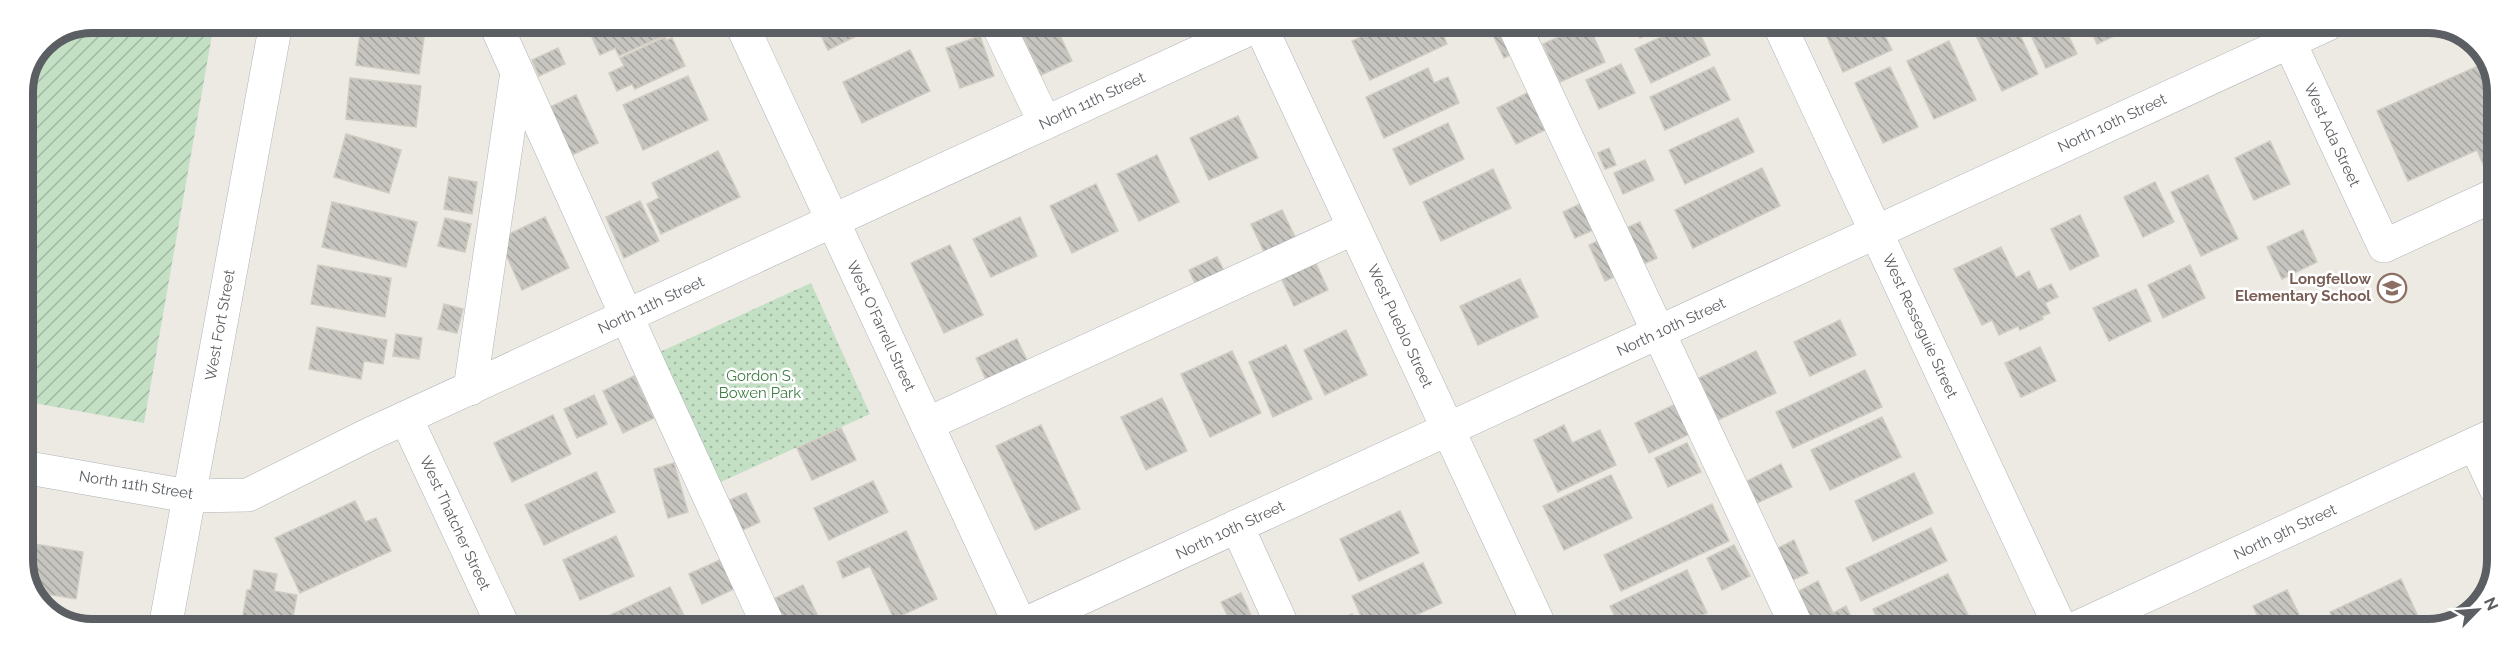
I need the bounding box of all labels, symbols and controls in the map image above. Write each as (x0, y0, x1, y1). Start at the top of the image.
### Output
street label: North 11th Street (1036, 68, 1148, 134)
street label: West Ada Street (2300, 80, 2364, 190)
street label: North 10th Street (2055, 90, 2169, 156)
street label: West Resseguie Street (1879, 251, 1961, 401)
street label: West O'Farrell Street (843, 258, 919, 394)
street label: West Pueblo Street (1363, 261, 1437, 391)
street label: West Fort Street (201, 268, 239, 382)
place label: Longfellow Elementary School (2235, 270, 2371, 305)
street label: North 11th Street (595, 272, 707, 338)
school or university icon: Longfellow Elementary School (2376, 272, 2408, 304)
street label: North 10th Street (1614, 294, 1728, 360)
park label: Gordon S. Bowen Park (719, 367, 801, 402)
street label: West Thatcher Street (416, 453, 494, 593)
street label: North 11th Street (78, 467, 194, 503)
street label: North 10th Street (1173, 497, 1287, 563)
street label: North 9th Street (2231, 500, 2339, 564)
north arrow (2448, 580, 2508, 640)
text: N (2480, 594, 2502, 613)

